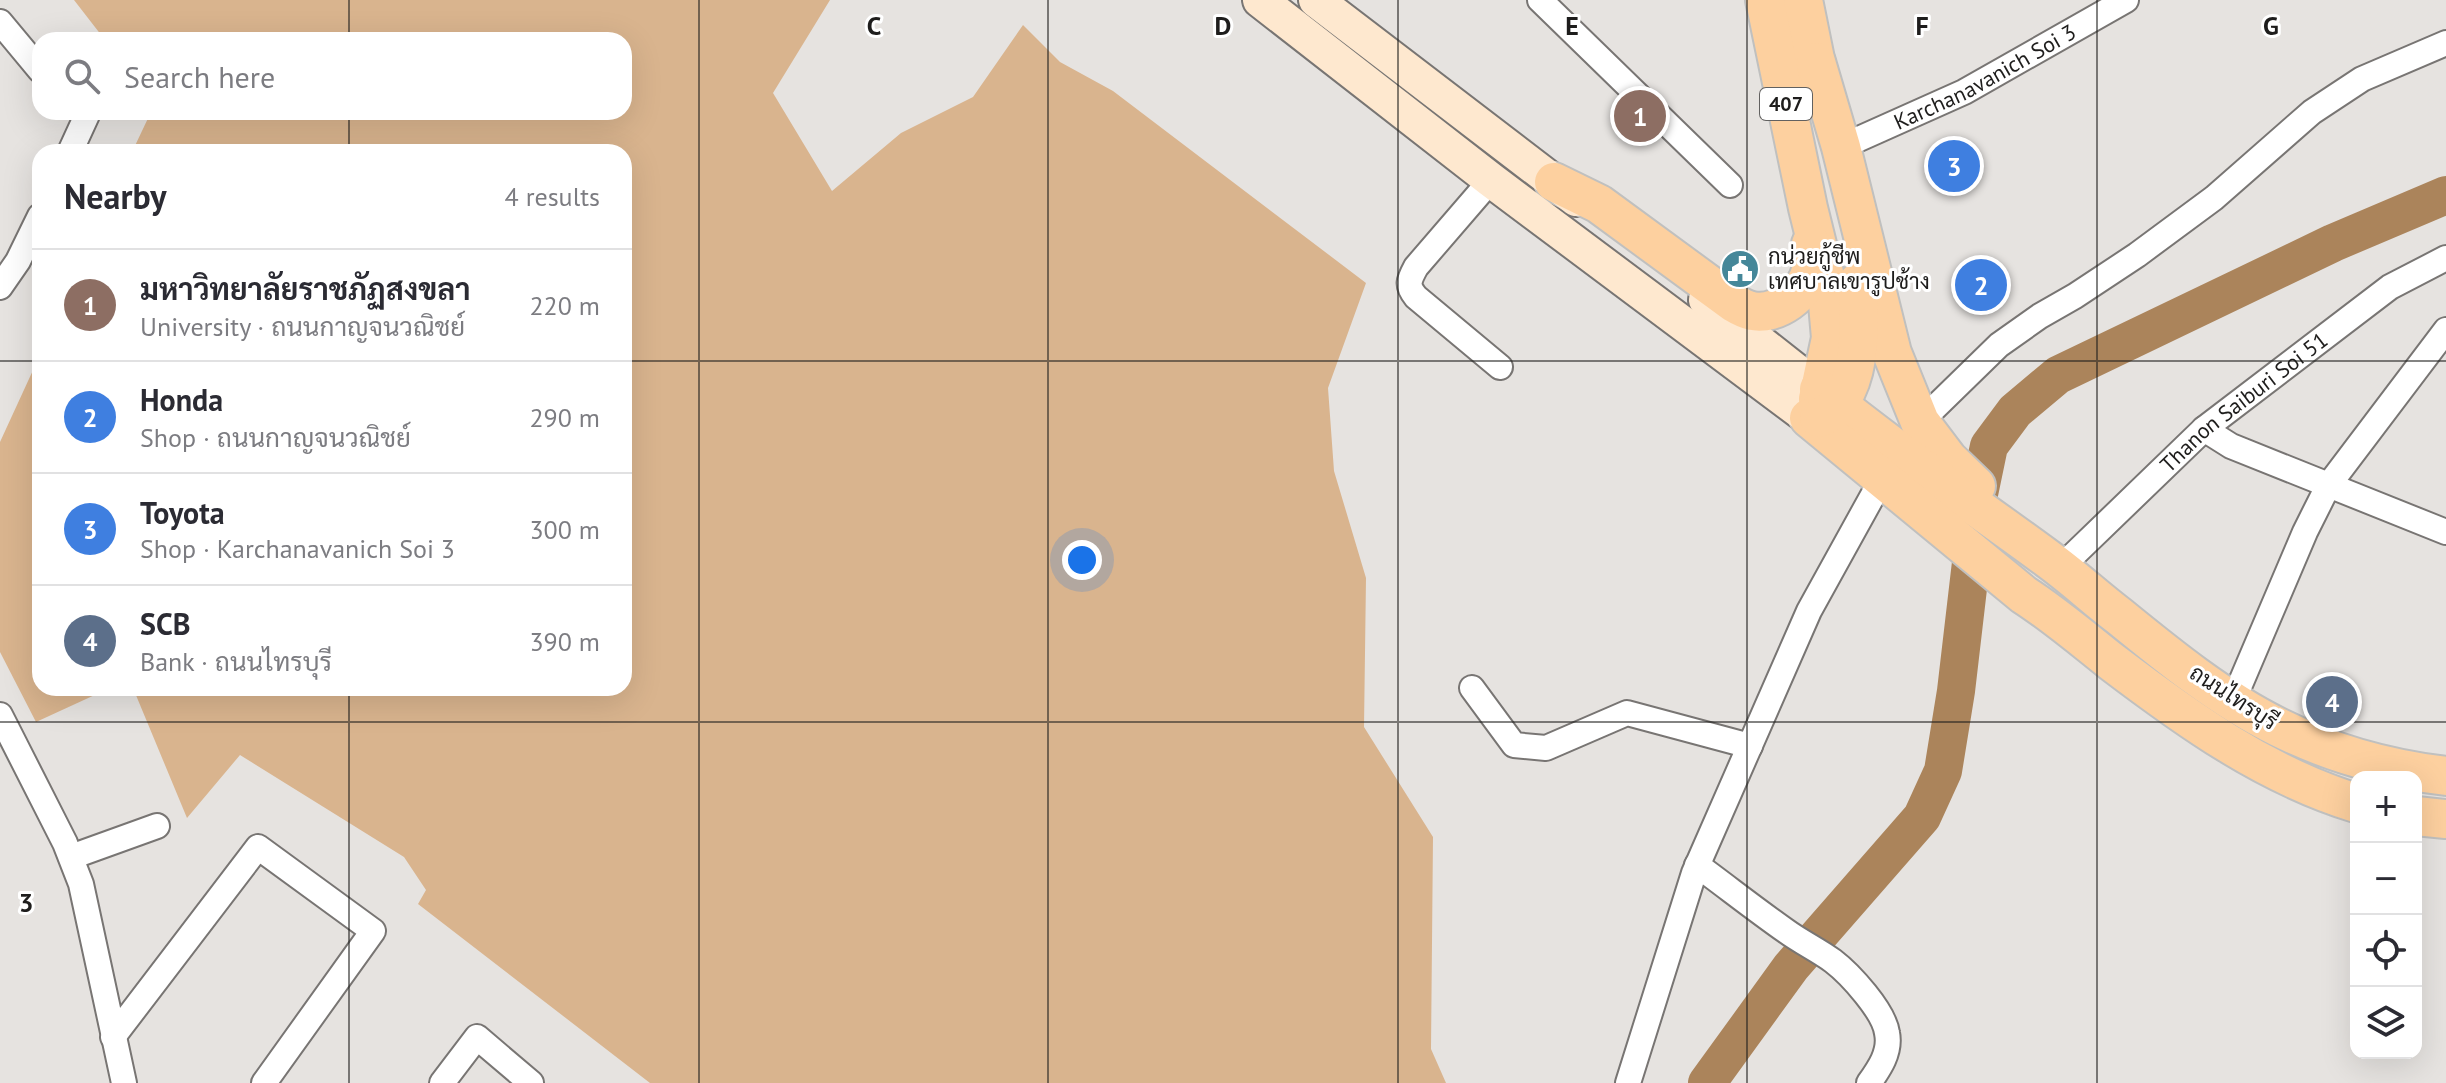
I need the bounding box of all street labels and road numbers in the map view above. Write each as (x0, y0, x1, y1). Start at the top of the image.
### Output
street label: Karchanavanich Soi 3 (1889, 18, 2081, 136)
road number: 407 (1760, 88, 1812, 120)
street label: Thanon Saiburi Soi 51 (2154, 326, 2333, 478)
street label: ถนนไทรบุรี (2184, 658, 2283, 737)

